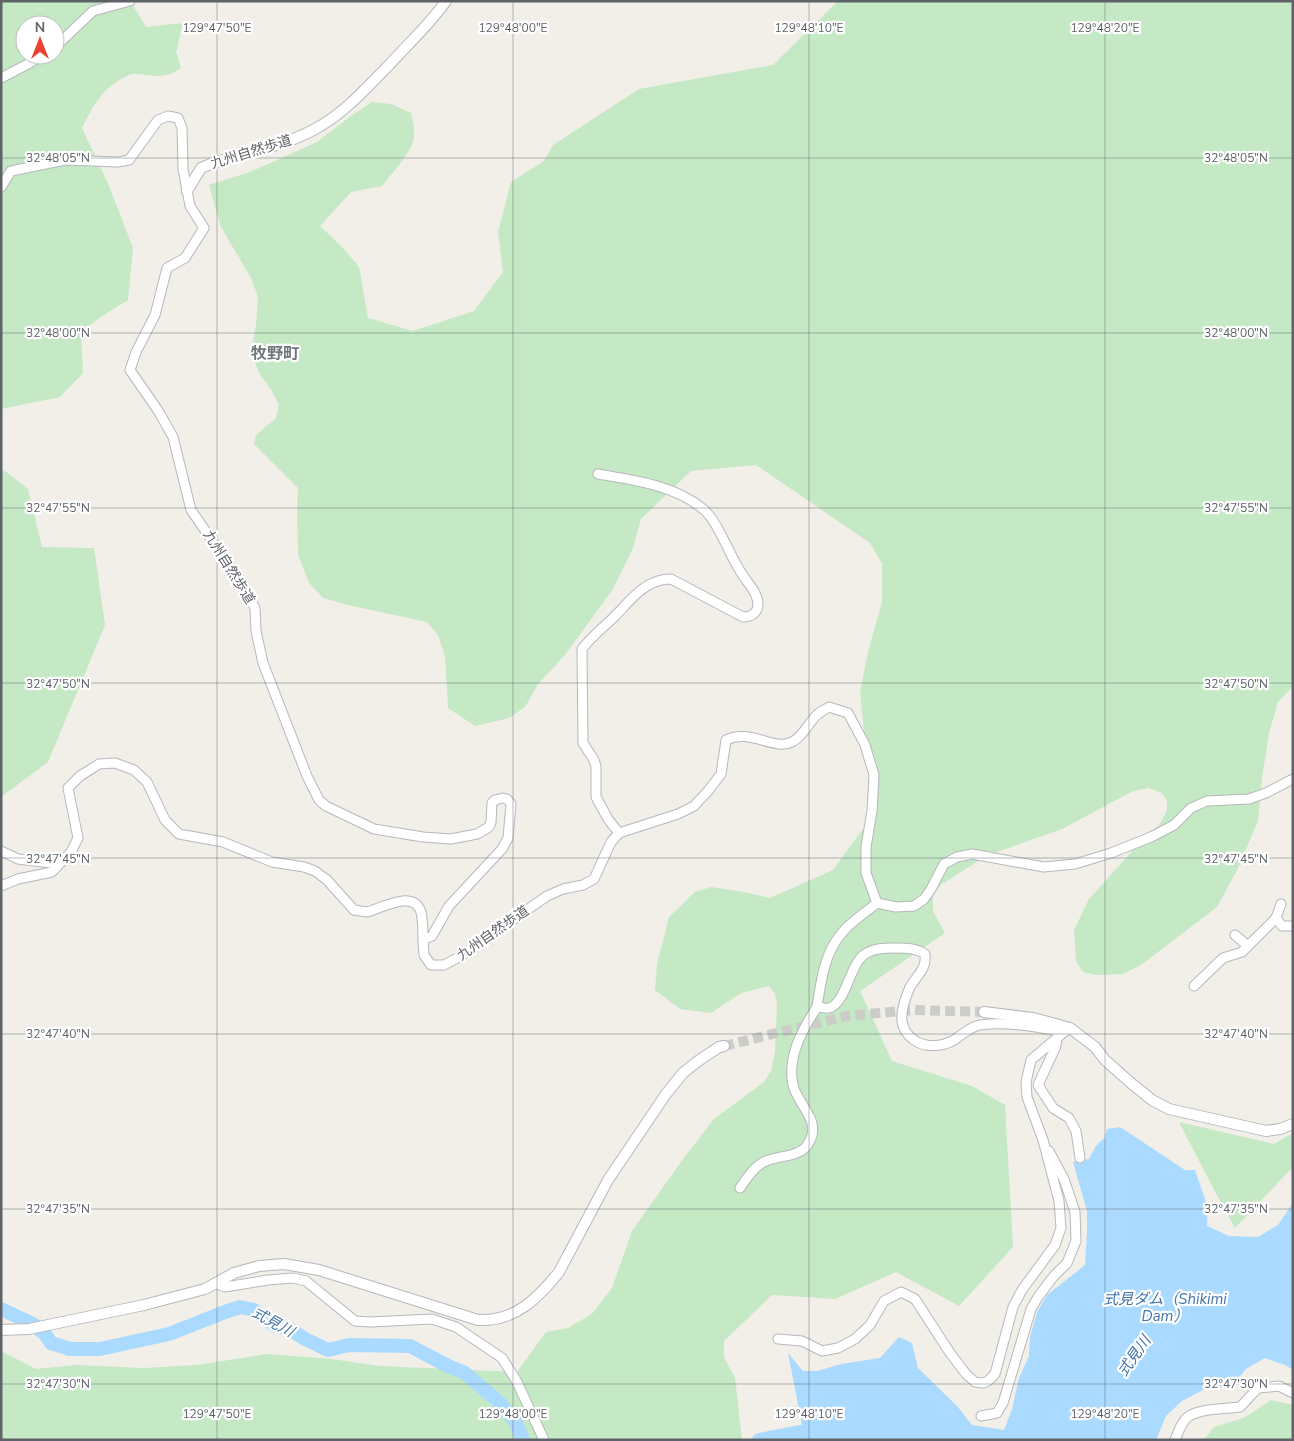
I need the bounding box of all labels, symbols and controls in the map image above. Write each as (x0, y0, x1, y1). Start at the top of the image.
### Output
north arrow (15, 15, 65, 65)
text: N (35, 18, 45, 37)
text: 129°47'50"E (182, 20, 252, 36)
text: 129°48'00"E (478, 20, 548, 36)
text: 129°48'10"E (774, 20, 844, 36)
text: 129°48'20"E (1070, 20, 1140, 36)
street label: 九州自然歩道 (208, 131, 294, 173)
text: 32°48'05"N (26, 150, 90, 166)
text: 32°48'05"N (1204, 150, 1268, 166)
text: 32°48'00"N (26, 325, 90, 341)
text: 32°48'00"N (1204, 325, 1268, 341)
district label: 牧野町 (251, 343, 299, 365)
text: 32°47'55"N (26, 500, 90, 516)
text: 32°47'55"N (1204, 500, 1268, 516)
street label: 九州自然歩道 (199, 526, 259, 608)
text: 32°47'50"N (26, 676, 90, 692)
text: 32°47'50"N (1204, 676, 1268, 692)
text: 32°47'45"N (26, 851, 90, 867)
text: 32°47'45"N (1204, 851, 1268, 867)
street label: 九州自然歩道 (453, 901, 533, 965)
text: 32°47'40"N (26, 1026, 90, 1042)
text: 32°47'40"N (1204, 1026, 1268, 1042)
text: 32°47'35"N (26, 1201, 90, 1217)
text: 32°47'35"N (1204, 1201, 1268, 1217)
water label: 式見ダム（Shikimi Dam） (1103, 1289, 1227, 1326)
water label: 式見川 (248, 1302, 299, 1343)
water label: 式見川 (1113, 1330, 1156, 1380)
text: 32°47'30"N (26, 1376, 90, 1392)
text: 32°47'30"N (1204, 1376, 1268, 1392)
text: 129°47'50"E (182, 1406, 252, 1422)
text: 129°48'00"E (478, 1406, 548, 1422)
text: 129°48'10"E (774, 1406, 844, 1422)
text: 129°48'20"E (1070, 1406, 1140, 1422)

